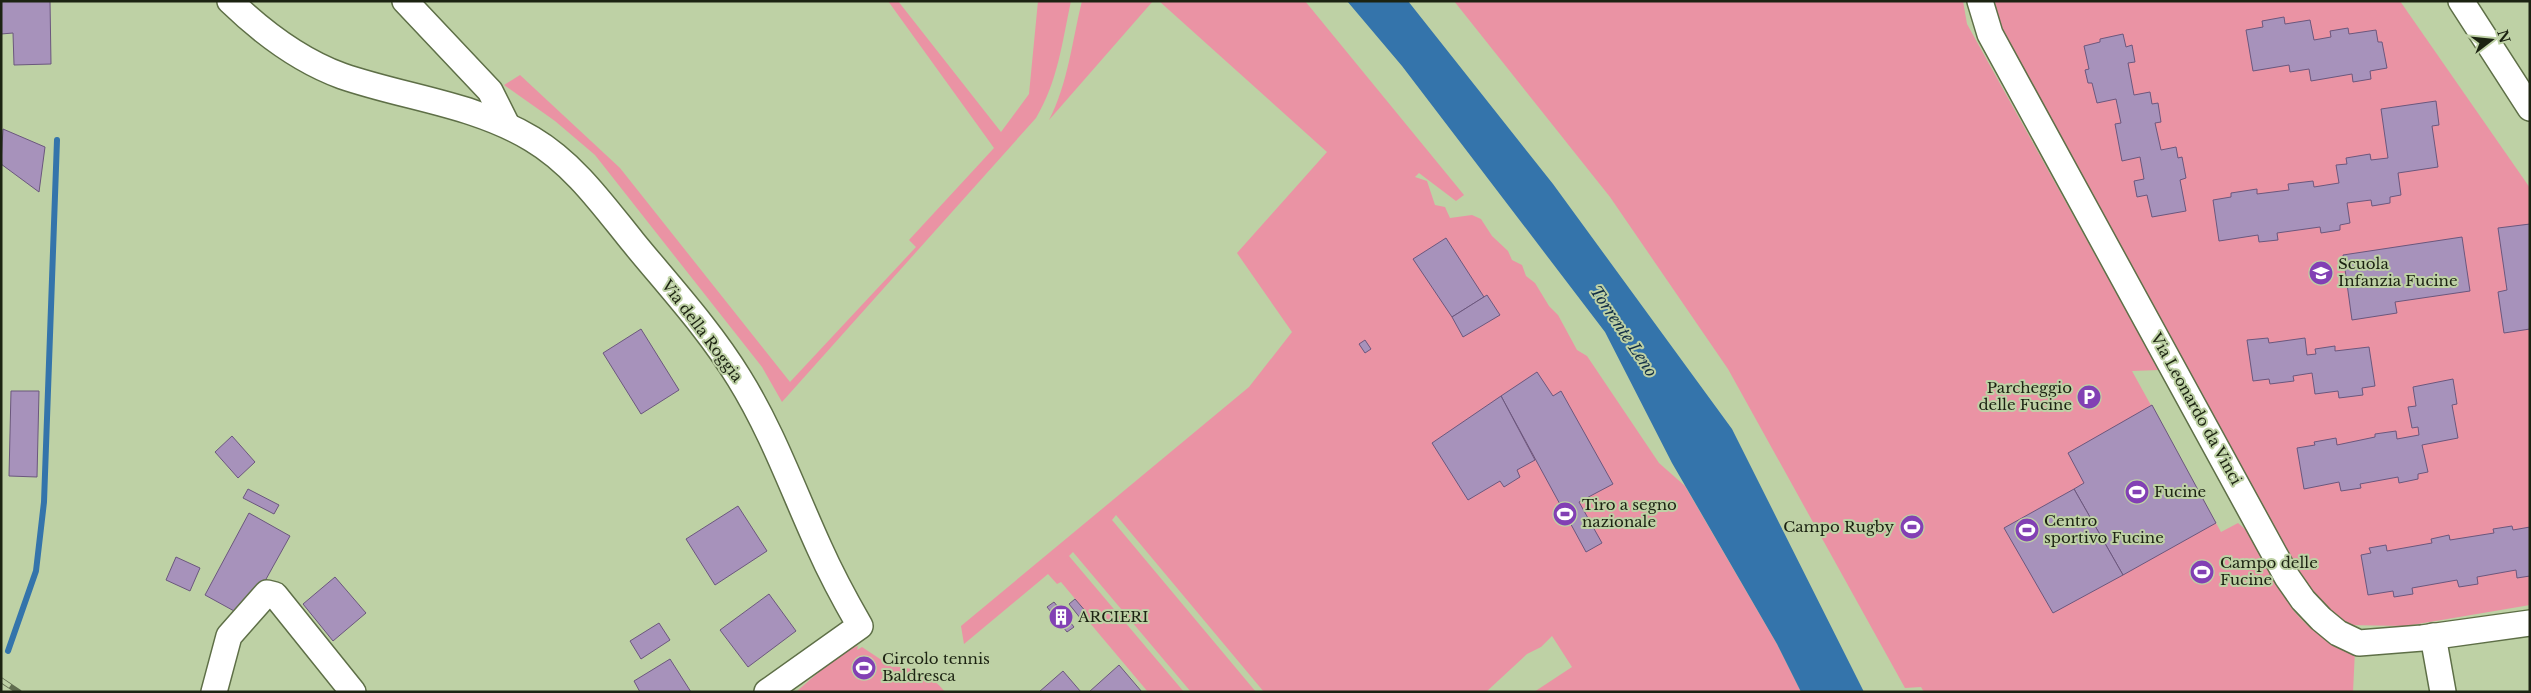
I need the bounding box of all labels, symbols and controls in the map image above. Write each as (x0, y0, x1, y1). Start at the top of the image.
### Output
north arrow (2466, 15, 2516, 65)
text: N (2493, 28, 2514, 45)
place label: Scuola Infanzia Fucine (2338, 254, 2458, 290)
school or university icon: Scuola Infanzia Fucine (2308, 260, 2334, 286)
street label: Via della Roggia (657, 275, 747, 386)
water label: Torrente Leno (1586, 282, 1662, 380)
street label: Via Leonardo da Vinci (2146, 329, 2246, 488)
place label: Parcheggio delle Fucine (1978, 378, 2072, 414)
parking icon: Parcheggio delle Fucine (2076, 384, 2102, 410)
sports icon: Fucine (2124, 479, 2150, 505)
place label: Fucine (2154, 482, 2206, 501)
place label: Tiro a segno nazionale (1582, 495, 1677, 531)
sports icon: Tiro a segno nazionale (1552, 501, 1578, 527)
place label: Centro sportivo Fucine (2044, 511, 2164, 547)
sports icon: Campo Rugby (1899, 514, 1925, 540)
place label: Campo Rugby (1783, 517, 1894, 536)
sports icon: Centro sportivo Fucine (2014, 517, 2040, 543)
place label: Campo delle Fucine (2220, 553, 2318, 589)
sports icon: Campo delle Fucine (2189, 559, 2215, 585)
building icon: ARCIERI (1048, 604, 1074, 630)
place label: ARCIERI (1077, 607, 1148, 626)
place label: Circolo tennis Baldresca (882, 649, 990, 685)
sports icon: Circolo tennis Baldresca (851, 655, 877, 681)

